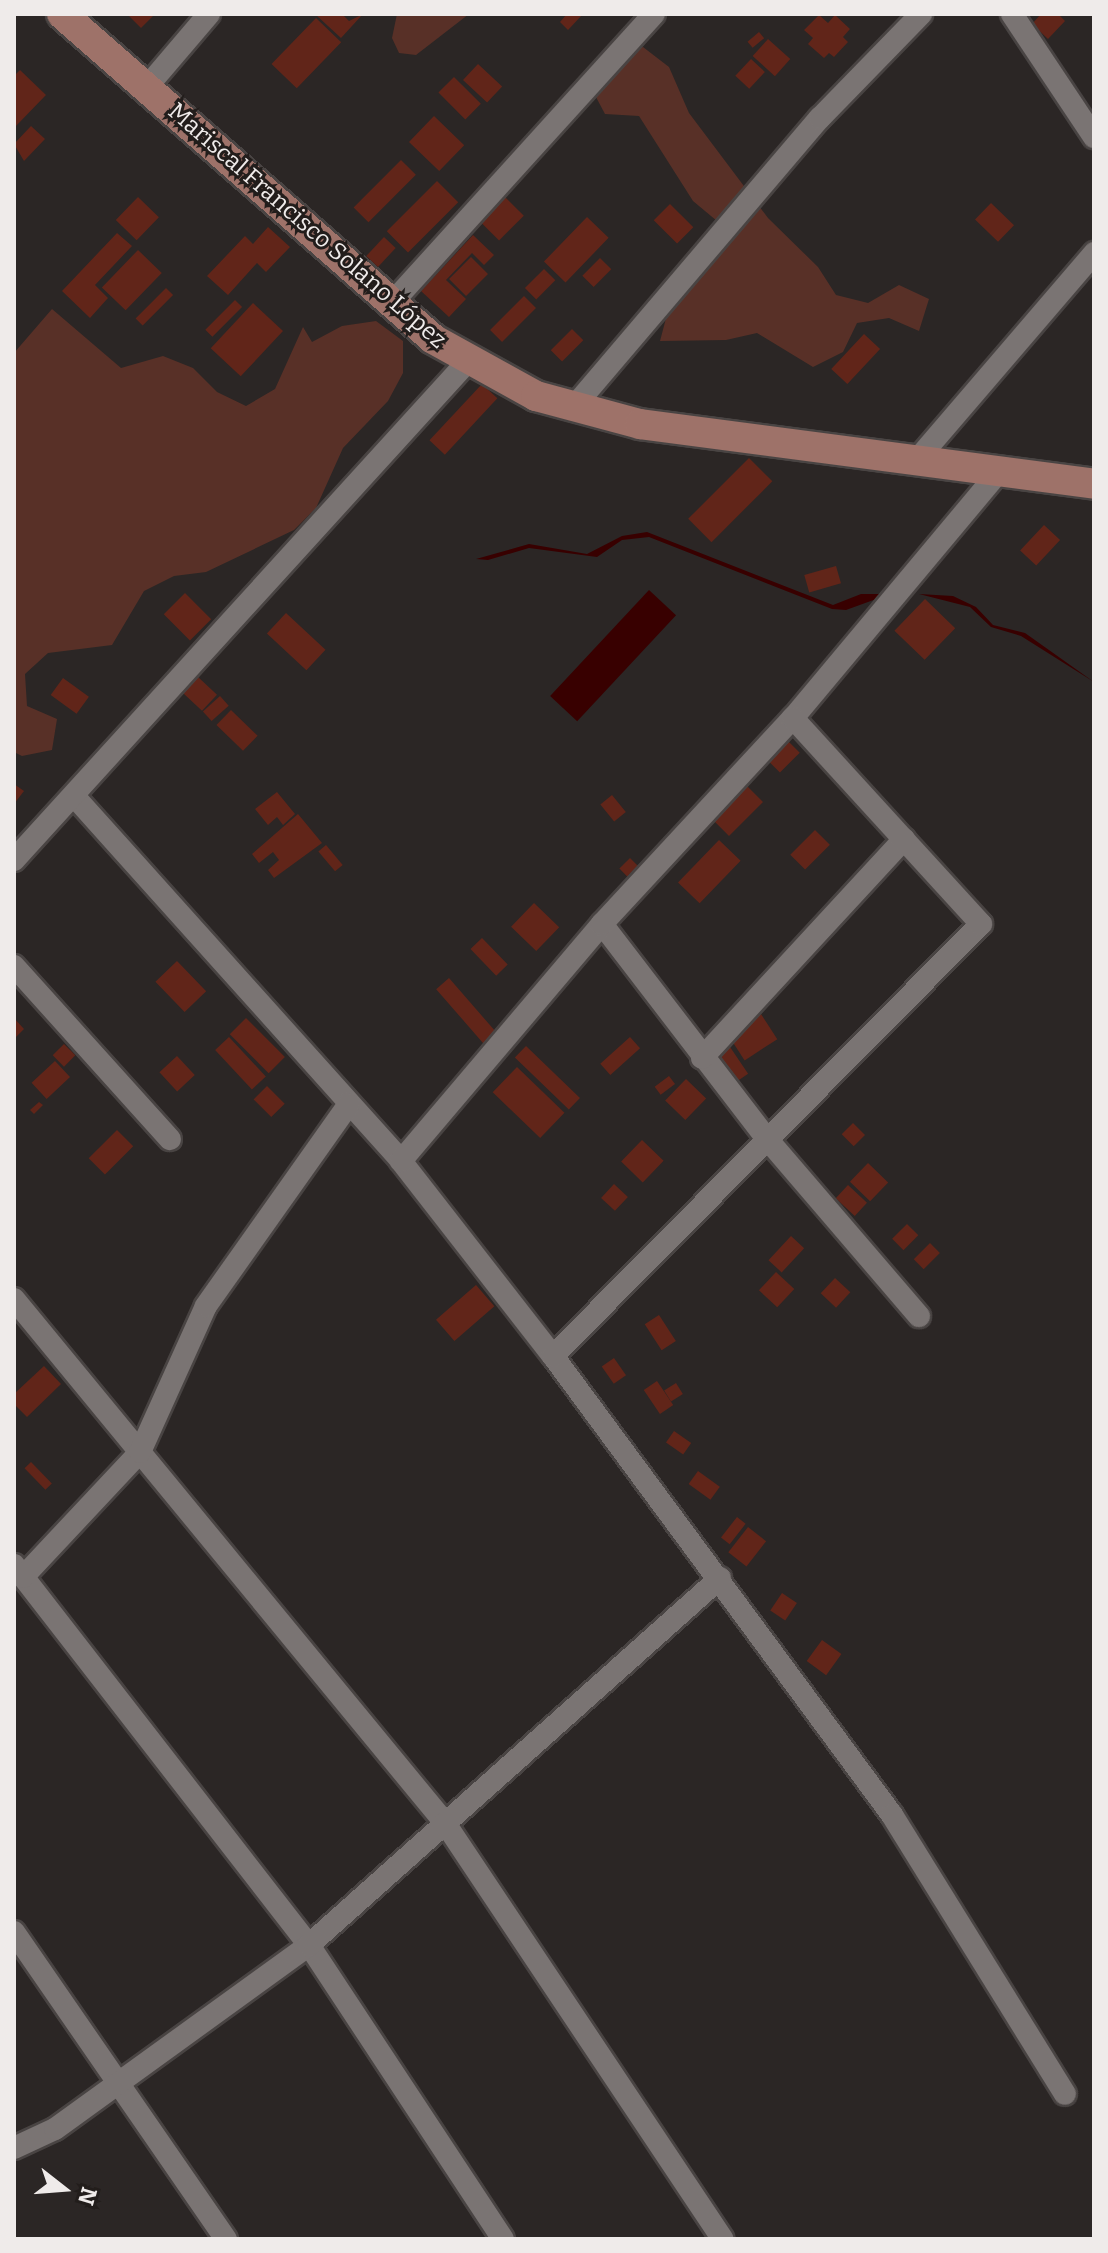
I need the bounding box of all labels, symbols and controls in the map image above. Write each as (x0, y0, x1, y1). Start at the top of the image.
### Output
street label: Mariscal Francisco Solano López (162, 97, 452, 355)
north arrow (24, 2149, 104, 2229)
text: N (72, 2184, 103, 2208)

